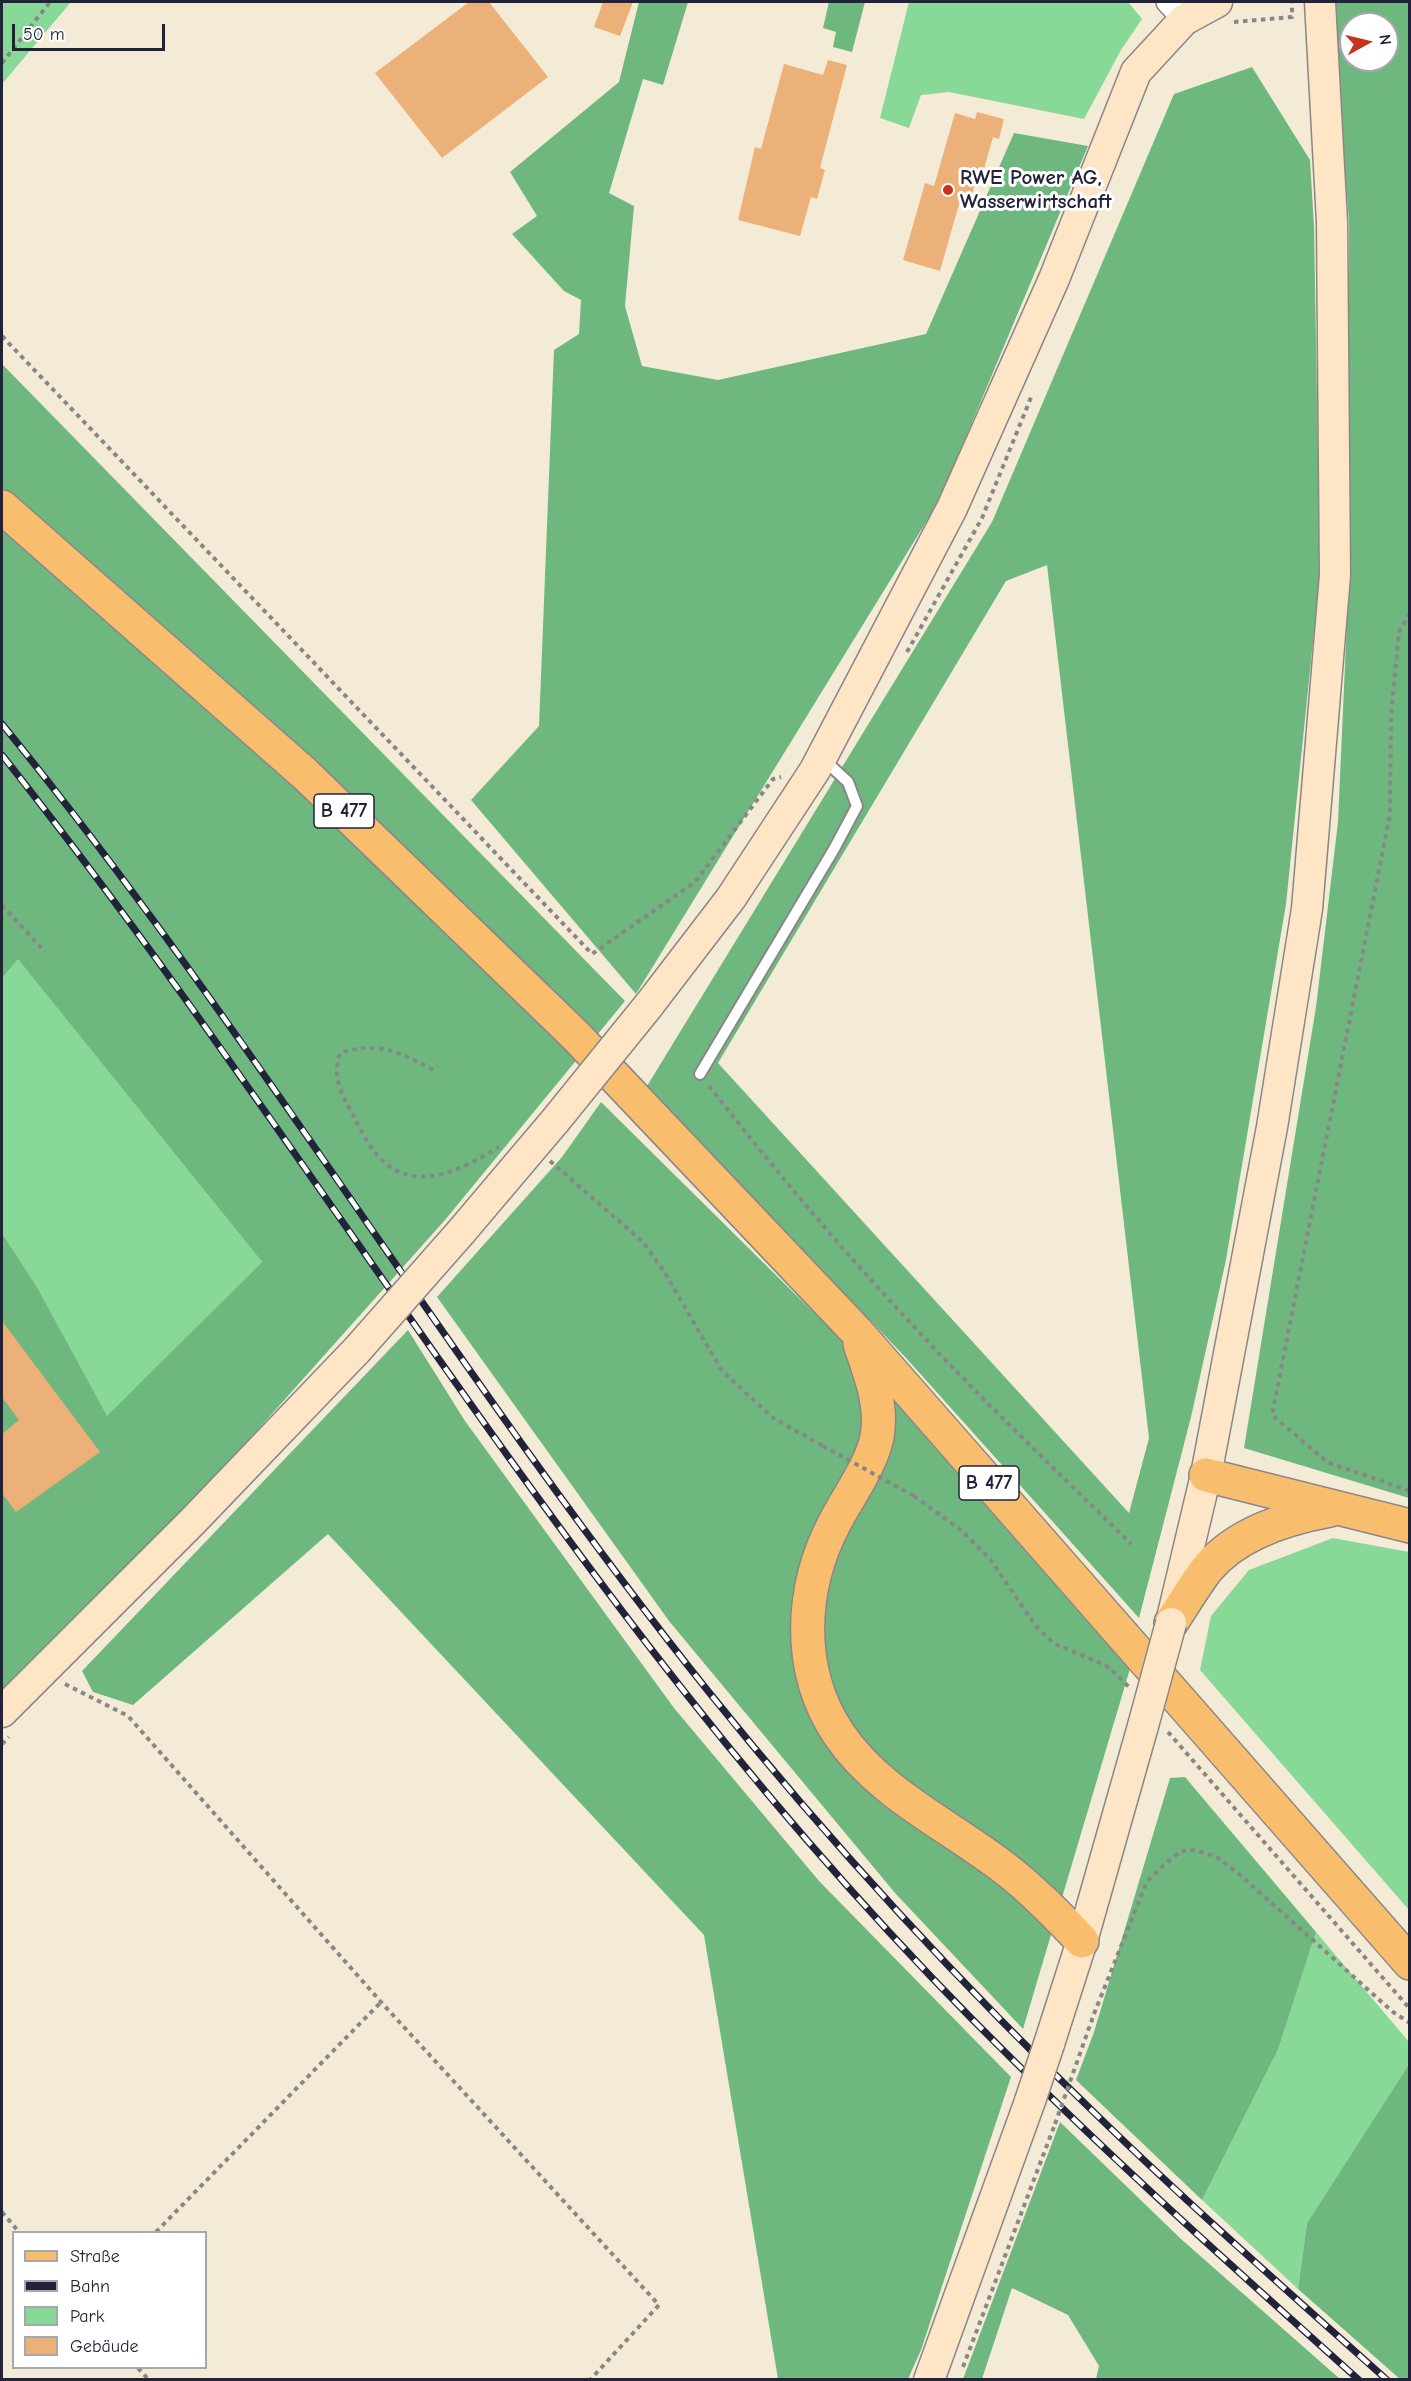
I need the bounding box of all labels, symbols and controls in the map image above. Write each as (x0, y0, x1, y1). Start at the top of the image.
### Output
scale bar (15, 12, 168, 50)
north arrow (1339, 12, 1399, 72)
text: 50 m (23, 24, 65, 45)
text: N (1375, 33, 1394, 46)
place label: RWE Power AG, Wasserwirtschaft (960, 165, 1112, 215)
marker: RWE Power AG, Wasserwirtschaft (941, 183, 955, 197)
road number: B 477 (314, 794, 374, 828)
road number: B 477 (959, 1466, 1019, 1500)
legend (12, 2231, 207, 2369)
text: Straße (70, 2246, 120, 2267)
text: Bahn (70, 2276, 110, 2297)
text: Park (70, 2306, 104, 2327)
text: Gebäude (70, 2336, 139, 2357)

